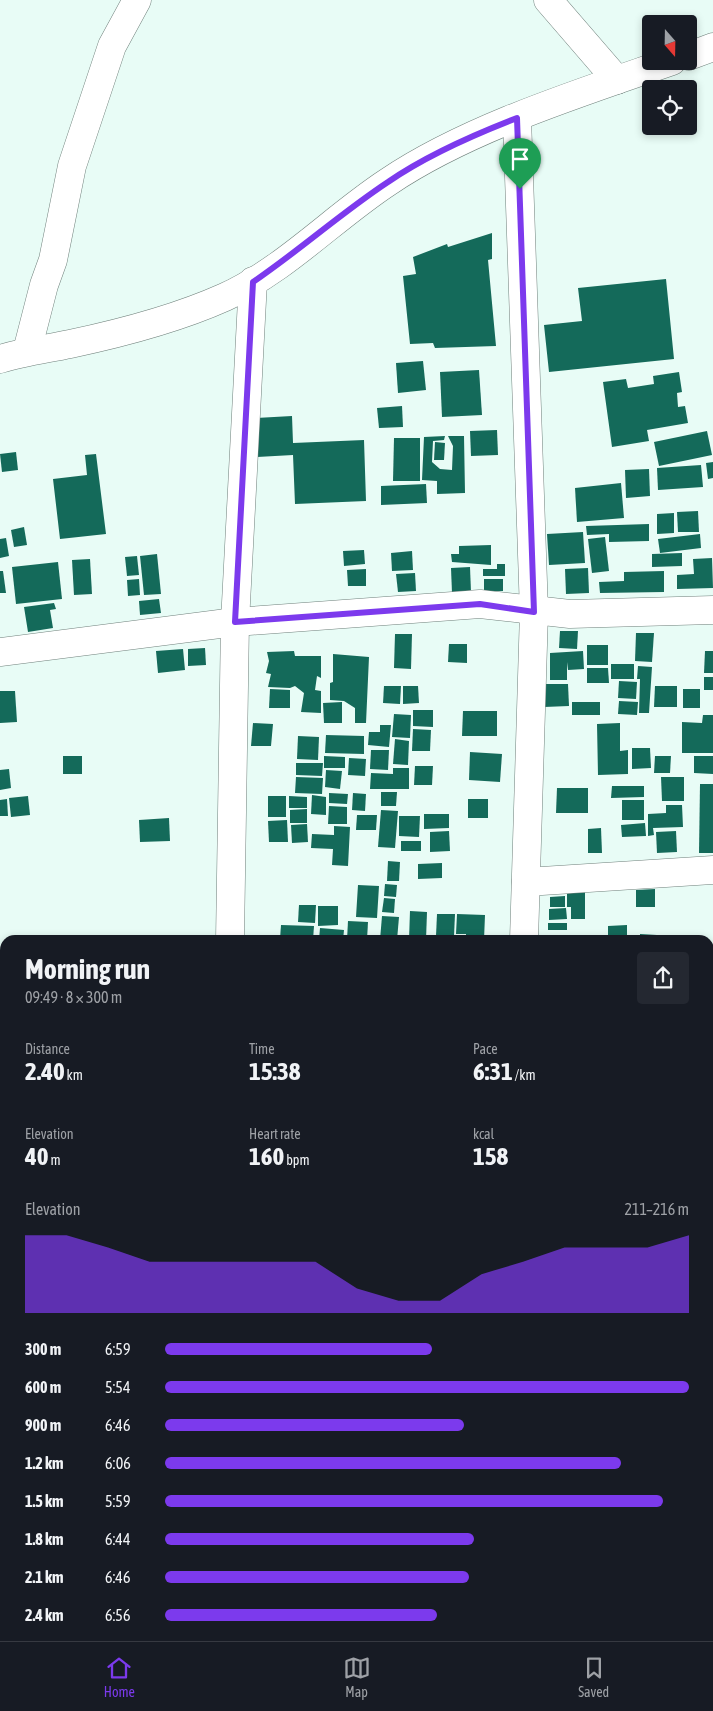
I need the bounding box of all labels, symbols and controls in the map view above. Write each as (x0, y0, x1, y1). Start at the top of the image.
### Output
north arrow (642, 15, 698, 70)
map controls (642, 15, 697, 135)
button: locate (642, 80, 697, 135)
pin (499, 138, 541, 189)
icon: arrive (506, 145, 534, 173)
button: share (637, 952, 689, 1004)
text: Morning run (25, 953, 150, 985)
text: 09:49 · 8 × 300 m (25, 988, 122, 1006)
text: Distance (25, 1041, 70, 1057)
text: Time (249, 1041, 275, 1057)
text: Pace (473, 1041, 498, 1057)
text: 2.40 (25, 1057, 65, 1085)
text: 15:38 (249, 1057, 300, 1085)
text: 6:31 (473, 1057, 513, 1085)
text: km (65, 1067, 83, 1083)
text: /km (513, 1067, 536, 1083)
text: Elevation (25, 1126, 74, 1142)
text: Heart rate (249, 1126, 301, 1142)
text: kcal (473, 1126, 494, 1142)
text: 40 (25, 1142, 49, 1170)
text: 160 (249, 1142, 284, 1170)
text: 158 (473, 1142, 508, 1170)
text: m (49, 1152, 61, 1168)
text: bpm (284, 1152, 310, 1168)
text: Elevation (25, 1200, 80, 1218)
text: 211–216 m (625, 1200, 689, 1218)
text: 300 m (25, 1340, 61, 1358)
text: 6:59 (105, 1340, 130, 1358)
text: 600 m (25, 1378, 61, 1396)
text: 5:54 (105, 1378, 130, 1396)
text: 900 m (25, 1416, 61, 1434)
text: 6:46 (105, 1416, 130, 1434)
text: 1.2 km (25, 1454, 64, 1472)
text: 6:06 (105, 1454, 131, 1472)
text: 1.5 km (25, 1492, 64, 1510)
text: 5:59 (105, 1492, 130, 1510)
text: 1.8 km (25, 1530, 64, 1548)
text: 6:44 (105, 1530, 130, 1548)
text: 2.1 km (25, 1568, 64, 1586)
text: 6:46 (105, 1568, 130, 1586)
text: 2.4 km (25, 1606, 64, 1624)
text: 6:56 (105, 1606, 130, 1624)
tab: Home (104, 1654, 135, 1700)
tab: Map (343, 1654, 371, 1700)
tab: Saved (578, 1654, 609, 1700)

